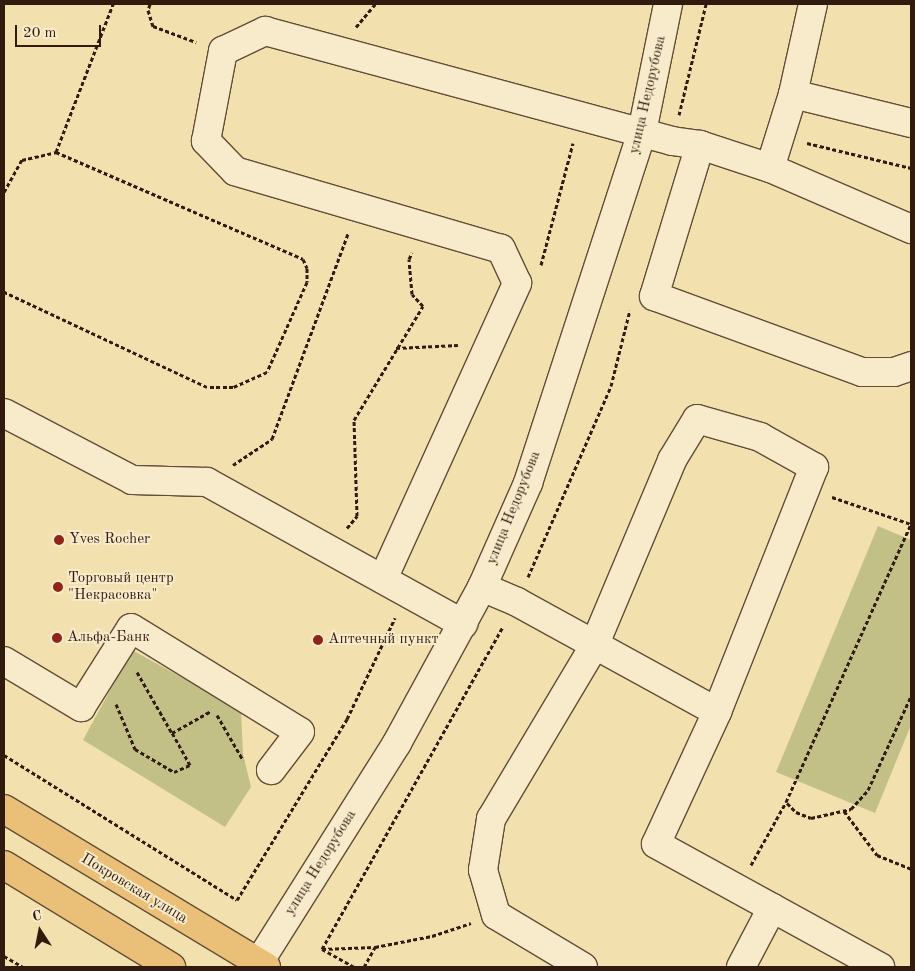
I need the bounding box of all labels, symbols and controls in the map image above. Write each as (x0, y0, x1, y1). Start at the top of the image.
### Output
scale bar (18, 15, 104, 47)
text: 20 m (23, 26, 57, 41)
street label: улица Недорубова (626, 34, 670, 156)
street label: улица Недорубова (483, 449, 545, 567)
place label: Yves Rocher (69, 531, 150, 549)
marker: Yves Rocher (53, 534, 65, 546)
place label: Торговый центр "Некрасовка" (68, 569, 174, 604)
marker: Торговый центр "Некрасовка" (52, 581, 64, 593)
place label: Альфа-Банк (67, 629, 150, 647)
place label: Аптечный пункт (328, 631, 439, 649)
marker: Альфа-Банк (51, 632, 63, 644)
marker: Аптечный пункт (312, 634, 324, 646)
street label: улица Недорубова (281, 807, 361, 919)
street label: Покровская улица (77, 850, 191, 928)
north arrow (15, 906, 65, 956)
text: С (31, 909, 43, 924)

